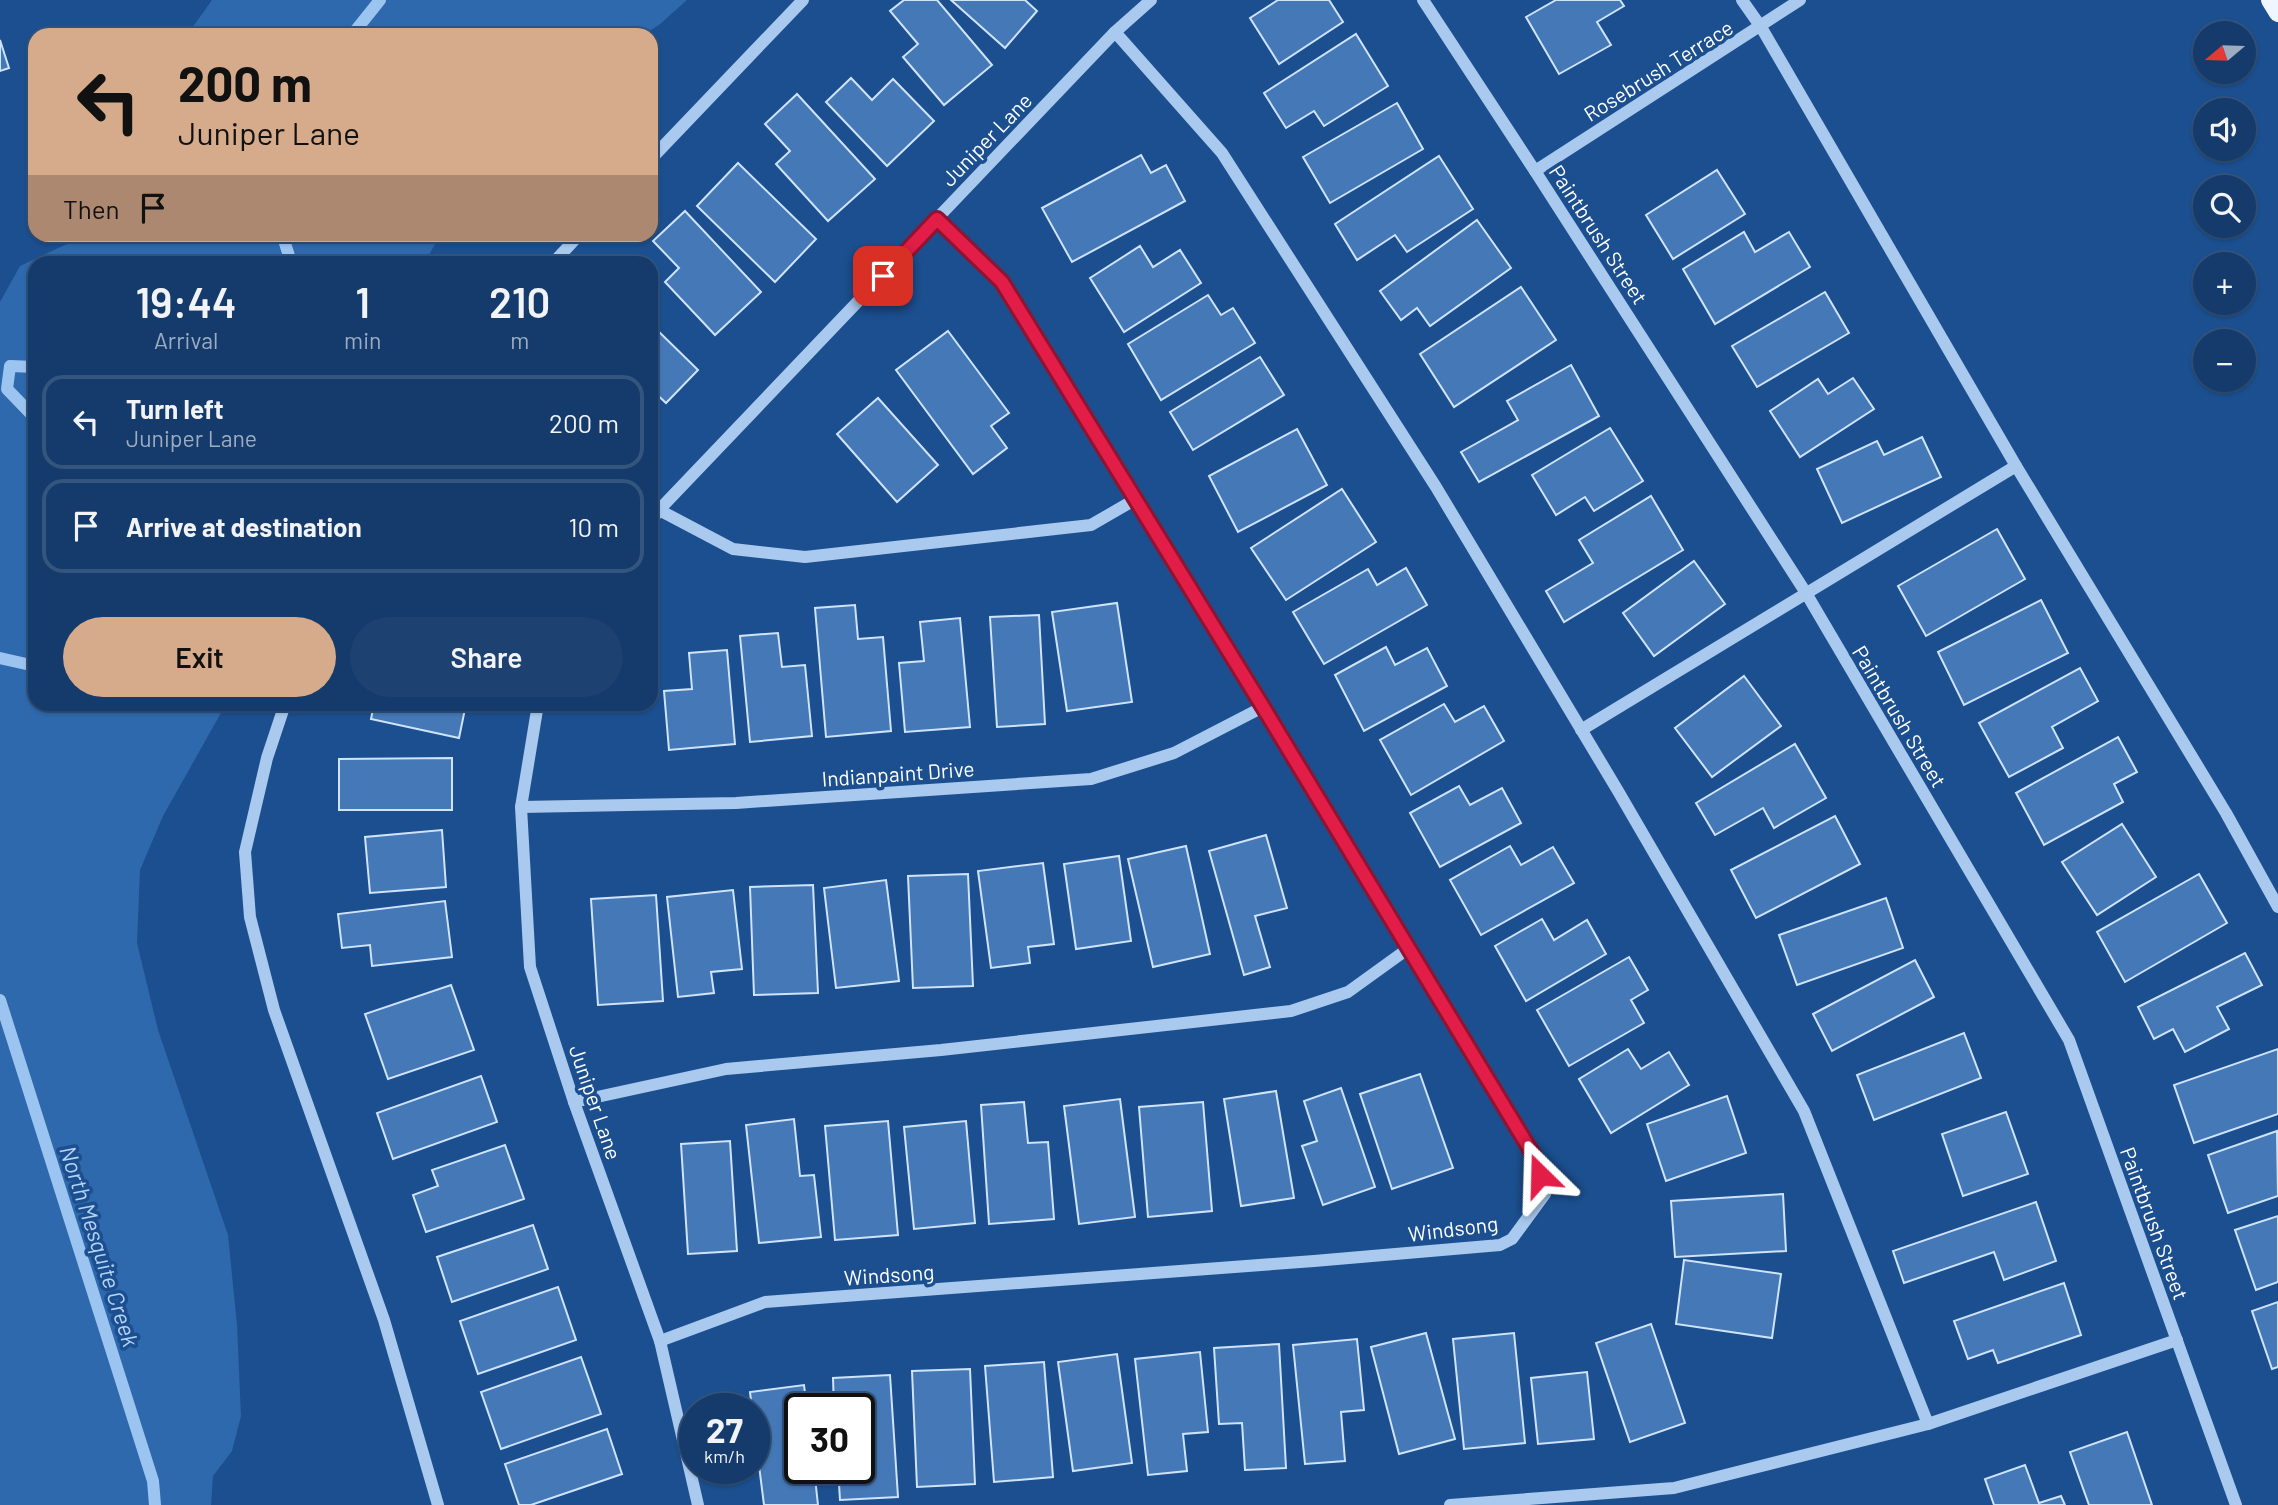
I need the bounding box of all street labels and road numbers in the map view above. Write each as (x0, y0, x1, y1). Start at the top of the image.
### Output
street label: Rosebrush Terrace (1579, 14, 1737, 126)
street label: Juniper Lane (935, 87, 1037, 191)
street label: Paintbrush Street (1545, 160, 1653, 308)
street label: Paintbrush Street (1848, 641, 1952, 791)
street label: Indianpaint Drive (821, 755, 975, 791)
street label: Juniper Lane (565, 1041, 627, 1163)
street label: Paintbrush Street (2116, 1143, 2194, 1303)
street label: Windsong (1407, 1210, 1499, 1246)
street label: Windsong (843, 1258, 935, 1290)

